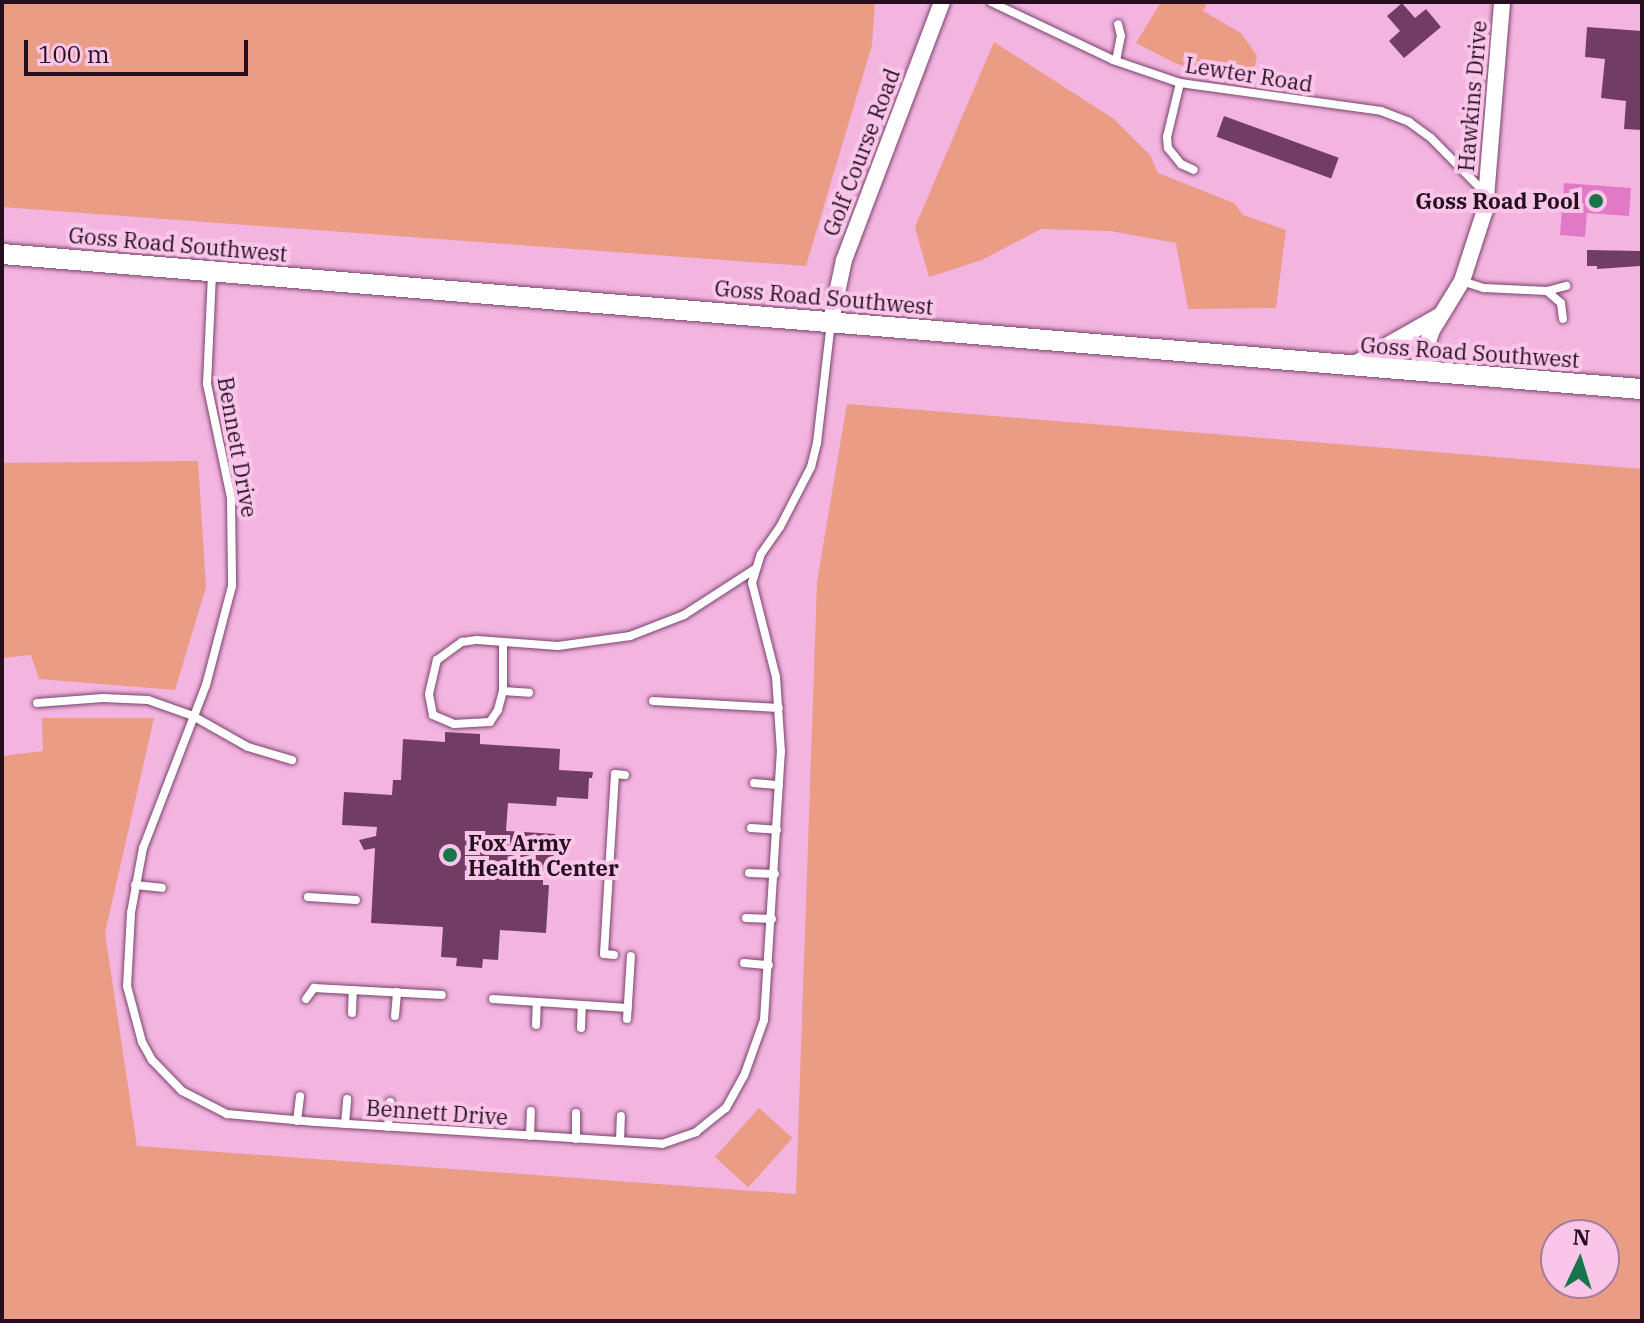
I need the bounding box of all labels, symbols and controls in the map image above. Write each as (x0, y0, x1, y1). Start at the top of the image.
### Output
street label: Hawkins Drive (1452, 19, 1492, 173)
scale bar (28, 24, 252, 74)
text: 100 m (38, 38, 110, 70)
street label: Lewter Road (1183, 51, 1315, 97)
street label: Golf Course Road (817, 64, 905, 240)
place label: Goss Road Pool (1415, 188, 1580, 214)
marker: Goss Road Pool (1587, 192, 1605, 210)
street label: Goss Road Southwest (67, 221, 289, 267)
street label: Goss Road Southwest (713, 274, 935, 320)
street label: Goss Road Southwest (1360, 331, 1580, 373)
street label: Bennett Drive (213, 375, 263, 519)
place label: Fox Army Health Center (468, 829, 619, 880)
marker: Fox Army Health Center (439, 844, 461, 866)
street label: Bennett Drive (365, 1094, 509, 1130)
north arrow (1540, 1219, 1620, 1299)
text: N (1572, 1221, 1591, 1252)

